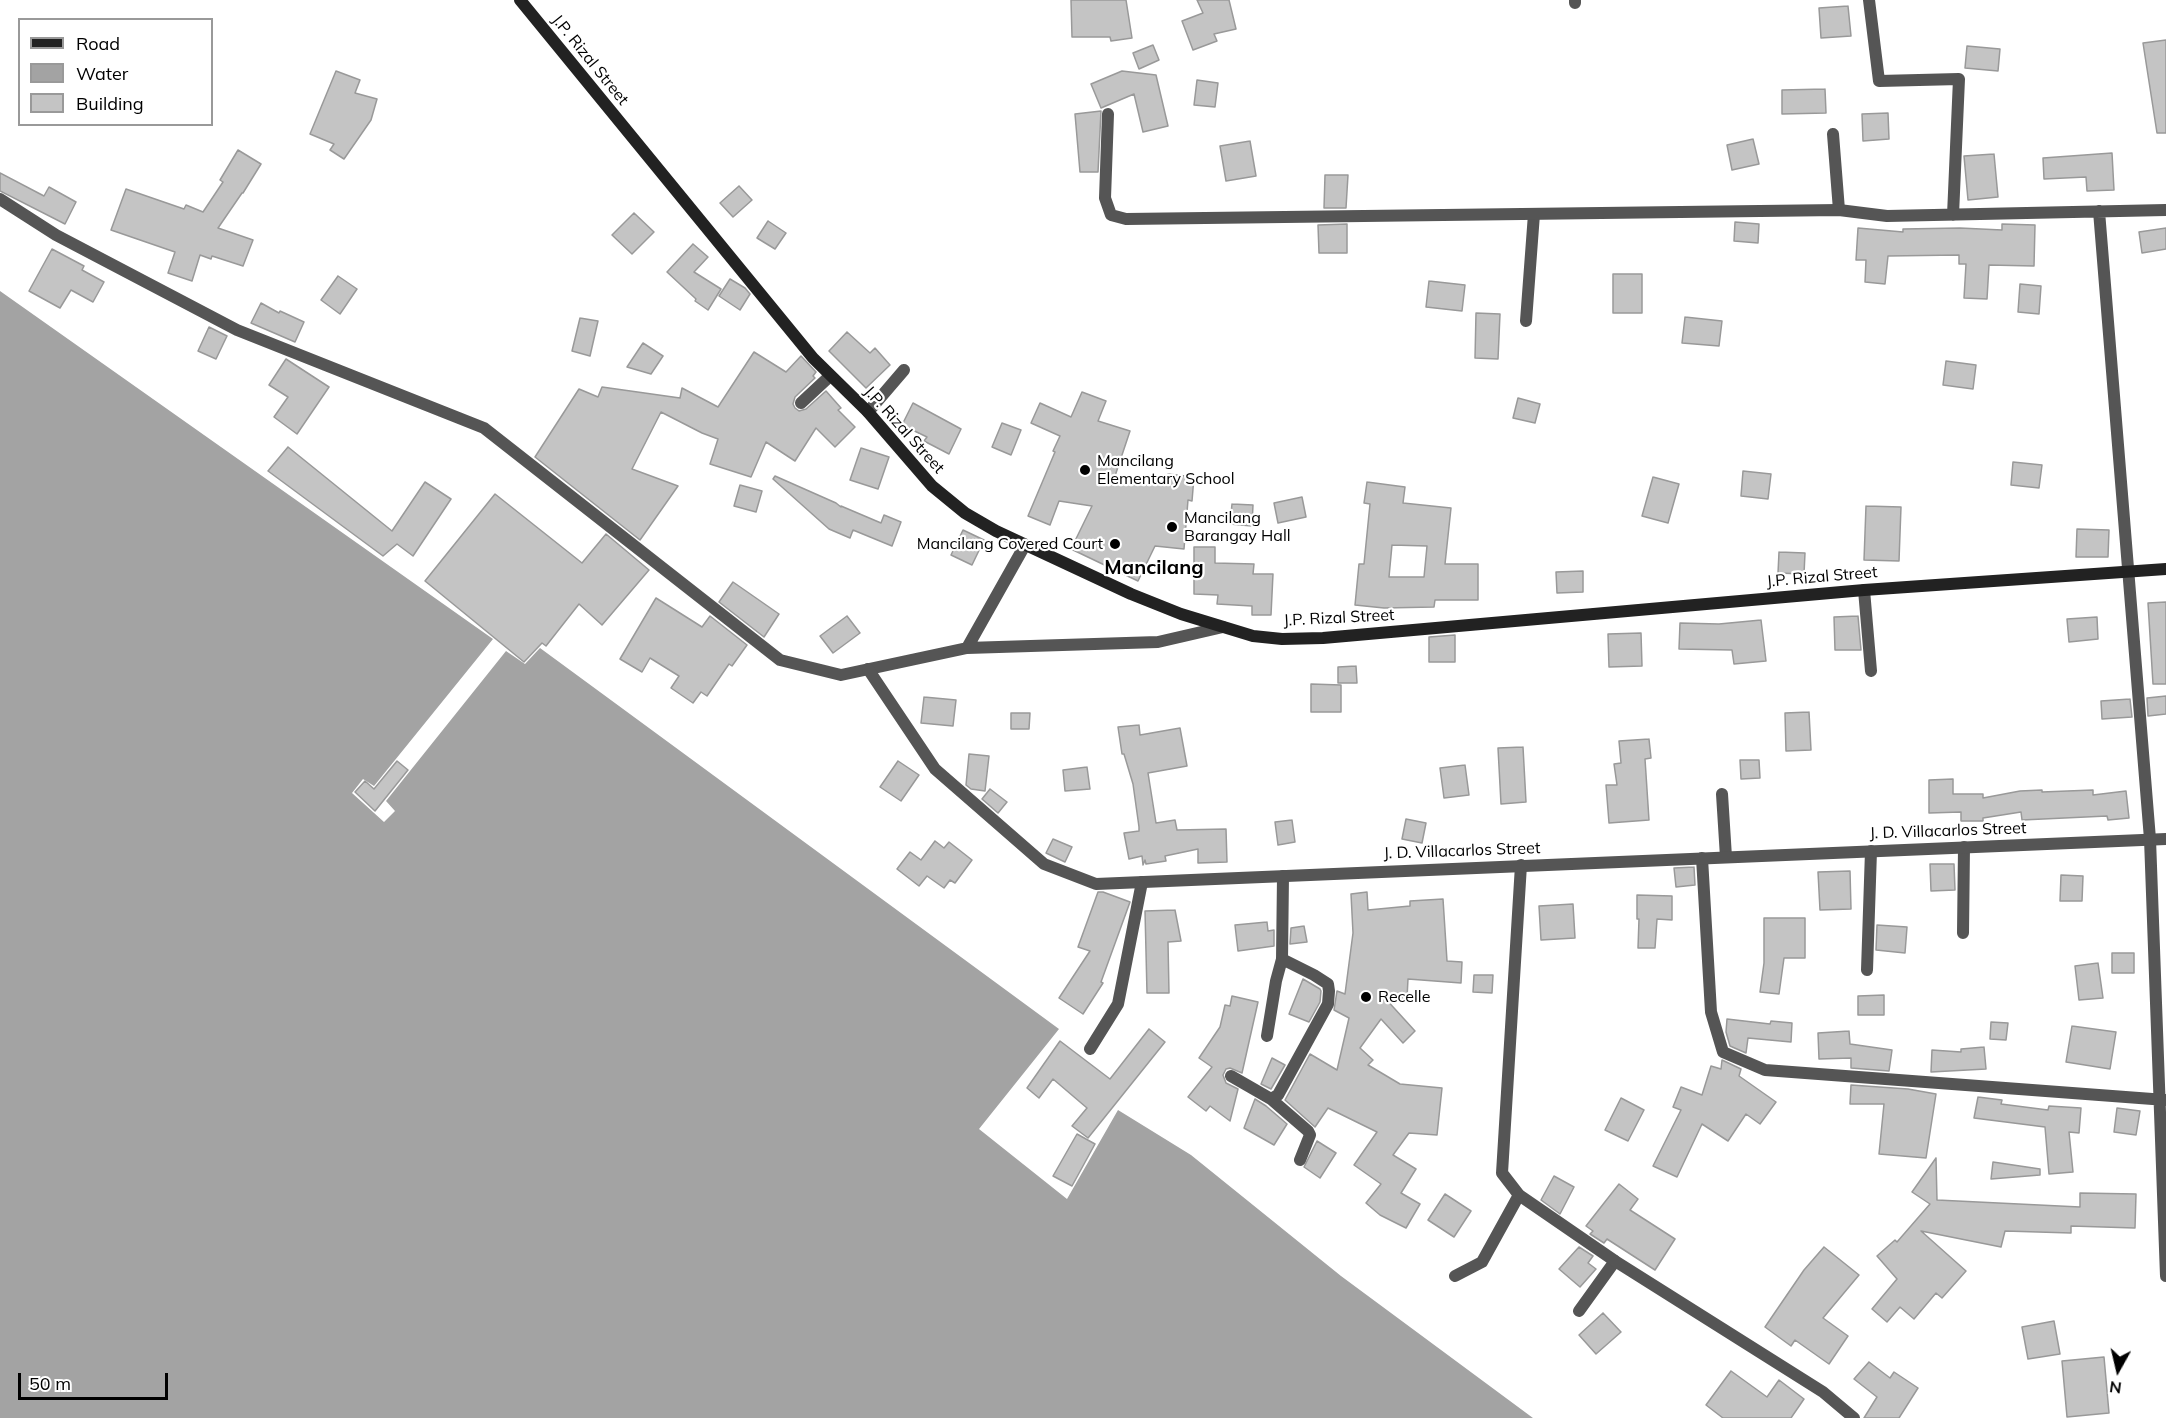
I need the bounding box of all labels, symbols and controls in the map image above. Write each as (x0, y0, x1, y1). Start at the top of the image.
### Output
street label: J.P. Rizal Street (548, 11, 632, 109)
legend (18, 18, 213, 126)
text: Road (76, 32, 120, 55)
text: Water (76, 62, 128, 85)
text: Building (76, 92, 144, 115)
street label: J.P. Rizal Street (860, 382, 948, 478)
place label: Mancilang Elementary School (1097, 451, 1235, 489)
marker: Mancilang Elementary School (1078, 463, 1092, 477)
place label: Mancilang Barangay Hall (1184, 508, 1290, 546)
marker: Mancilang Barangay Hall (1165, 520, 1179, 534)
place label: Mancilang Covered Court (917, 534, 1103, 554)
marker: Mancilang Covered Court (1108, 537, 1122, 551)
district label: Mancilang (1104, 556, 1204, 580)
street label: J.P. Rizal Street (1766, 563, 1878, 591)
street label: J.P. Rizal Street (1283, 606, 1395, 630)
street label: J. D. Villacarlos Street (1869, 819, 2027, 843)
street label: J. D. Villacarlos Street (1383, 839, 1541, 863)
place label: Recelle (1378, 987, 1430, 1007)
marker: Recelle (1359, 990, 1373, 1004)
north arrow (2088, 1340, 2148, 1400)
scale bar (21, 1361, 171, 1399)
text: 50 m (29, 1372, 71, 1395)
text: N (2108, 1377, 2123, 1399)

